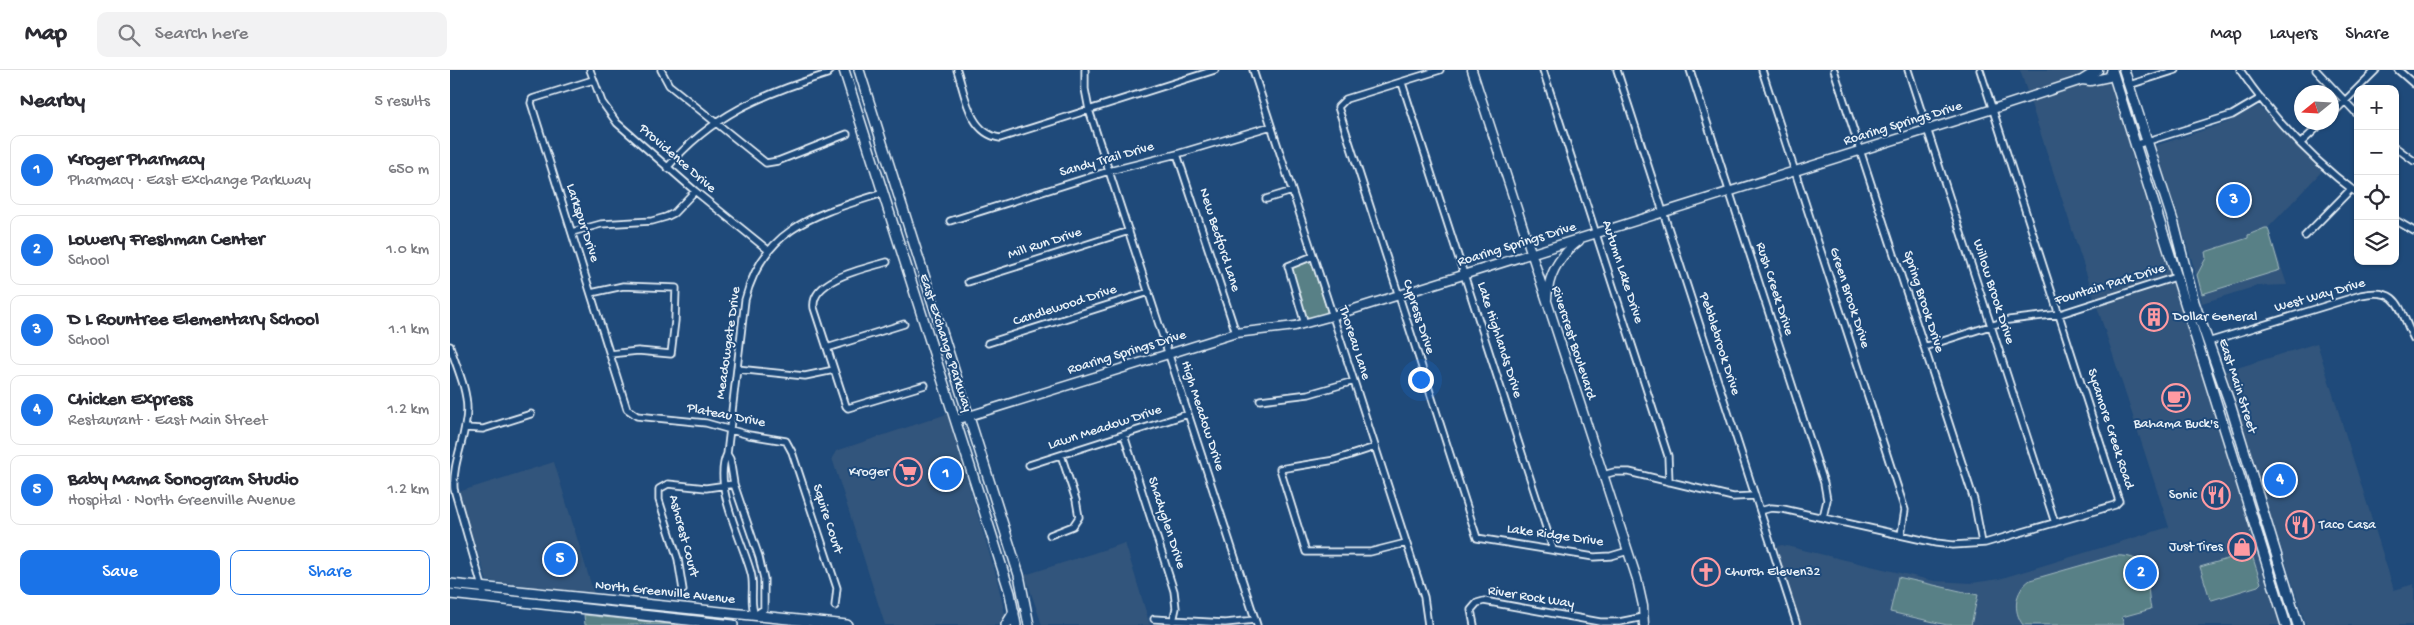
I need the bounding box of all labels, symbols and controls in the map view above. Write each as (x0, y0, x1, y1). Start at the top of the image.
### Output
search box (97, 12, 447, 57)
text: Map (25, 20, 67, 49)
icon: search (115, 21, 143, 49)
text: Search here (155, 23, 248, 46)
text: Map (2210, 24, 2242, 45)
text: Layers (2270, 24, 2317, 45)
text: Share (2345, 24, 2389, 45)
north arrow (2294, 85, 2339, 130)
map controls (2354, 85, 2399, 265)
button: + (2354, 85, 2399, 130)
text: Nearby (20, 90, 85, 115)
text: 5 results (375, 93, 430, 112)
street label: Roaring Springs Drive (1842, 98, 1965, 150)
street label: Providence Drive (634, 120, 720, 198)
button: − (2354, 130, 2399, 175)
street label: Sandy Trail Drive (1058, 138, 1157, 182)
text: Kroger Pharmacy (68, 149, 205, 172)
text: 1 (34, 161, 40, 180)
text: 650 m (388, 161, 429, 180)
text: Pharmacy · East Exchange Parkway (68, 172, 311, 191)
button: locate (2354, 175, 2399, 220)
pin: 3 (2218, 181, 2250, 219)
street label: Larkspur Drive (561, 182, 603, 265)
street label: New Bedford Lane (1194, 186, 1244, 295)
street label: Autumn Lake Drive (1597, 218, 1647, 326)
street label: Roaring Springs Drive (1456, 219, 1579, 271)
button: layers (2354, 220, 2399, 265)
street label: Mill Run Drive (1006, 224, 1085, 264)
text: Lowery Freshman Center (68, 229, 264, 252)
street label: Willow Brook Drive (1968, 237, 2018, 347)
street label: Rush Creek Drive (1751, 240, 1797, 338)
text: 2 (33, 241, 41, 260)
text: 1.0 km (386, 241, 429, 260)
street label: Green Brook Drive (1825, 245, 1874, 351)
street label: Spring Brook Drive (1899, 249, 1948, 356)
text: School (68, 252, 110, 271)
street label: Fountain Park Drive (2052, 260, 2168, 310)
street label: East Exchange Parkway (915, 272, 975, 414)
street label: West Way Drive (2273, 275, 2368, 317)
street label: Cypress Drive (1398, 277, 1438, 357)
street label: Lake Highlands Drive (1472, 280, 1526, 401)
street label: Candlewood Drive (1011, 281, 1120, 331)
street label: Rivercrest Boulevard (1547, 284, 1600, 404)
street label: Meadowgate Drive (713, 285, 745, 400)
street label: Pebblebrook Drive (1694, 290, 1744, 398)
building icon: Dollar General (2139, 302, 2169, 332)
street label: Thoreau Lane (1334, 303, 1374, 383)
text: D L Rountree Elementary School (68, 309, 319, 332)
place label: Dollar General (2172, 309, 2257, 326)
text: 3 (33, 321, 41, 340)
text: 1.1 km (389, 321, 429, 340)
street label: Roaring Springs Drive (1066, 327, 1189, 379)
text: School (68, 332, 110, 351)
street label: East Main Street (2214, 337, 2261, 437)
street label: High Meadow Drive (1176, 359, 1228, 474)
your location (1408, 367, 1434, 393)
street label: Sycamore Creek Road (2082, 367, 2138, 493)
cafe icon: Bahama Buck's (2161, 383, 2191, 413)
text: Chicken Express (68, 389, 193, 412)
street label: Plateau Drive (684, 400, 767, 432)
text: 4 (33, 401, 41, 420)
text: 1.2 km (387, 401, 429, 420)
street label: Lawn Meadow Drive (1046, 401, 1165, 454)
text: Restaurant · East Main Street (68, 412, 267, 431)
place label: Bahama Buck's (2133, 416, 2219, 433)
pin: 1 (930, 455, 962, 493)
supermarket icon: Kroger (893, 457, 923, 487)
pin: 4 (2264, 461, 2296, 499)
place label: Kroger (849, 464, 890, 481)
text: Baby Mama Sonogram Studio (68, 469, 299, 492)
street label: Shadyglen Drive (1143, 475, 1189, 572)
restaurant icon: Sonic (2201, 480, 2231, 510)
text: 5 (33, 481, 41, 500)
text: 1.2 km (387, 481, 429, 500)
street label: Squire Court (808, 482, 847, 557)
place label: Sonic (2169, 487, 2198, 504)
text: Hospital · North Greenville Avenue (68, 492, 295, 511)
street label: Ashcrest Court (664, 493, 702, 580)
restaurant icon: Taco Casa (2285, 510, 2315, 540)
place label: Taco Casa (2318, 517, 2377, 534)
street label: Lake Ridge Drive (1506, 521, 1605, 551)
shop icon: Just Tires (2227, 532, 2257, 562)
place label: Just Tires (2169, 539, 2224, 556)
pin: 5 (544, 540, 576, 578)
button: Save (20, 550, 220, 595)
button: Share (230, 550, 430, 595)
pin: 2 (2125, 554, 2157, 592)
church icon: Church Eleven32 (1691, 557, 1721, 587)
place label: Church Eleven32 (1725, 564, 1821, 581)
street label: North Greenville Avenue (594, 577, 737, 609)
street label: River Rock Way (1486, 583, 1576, 613)

